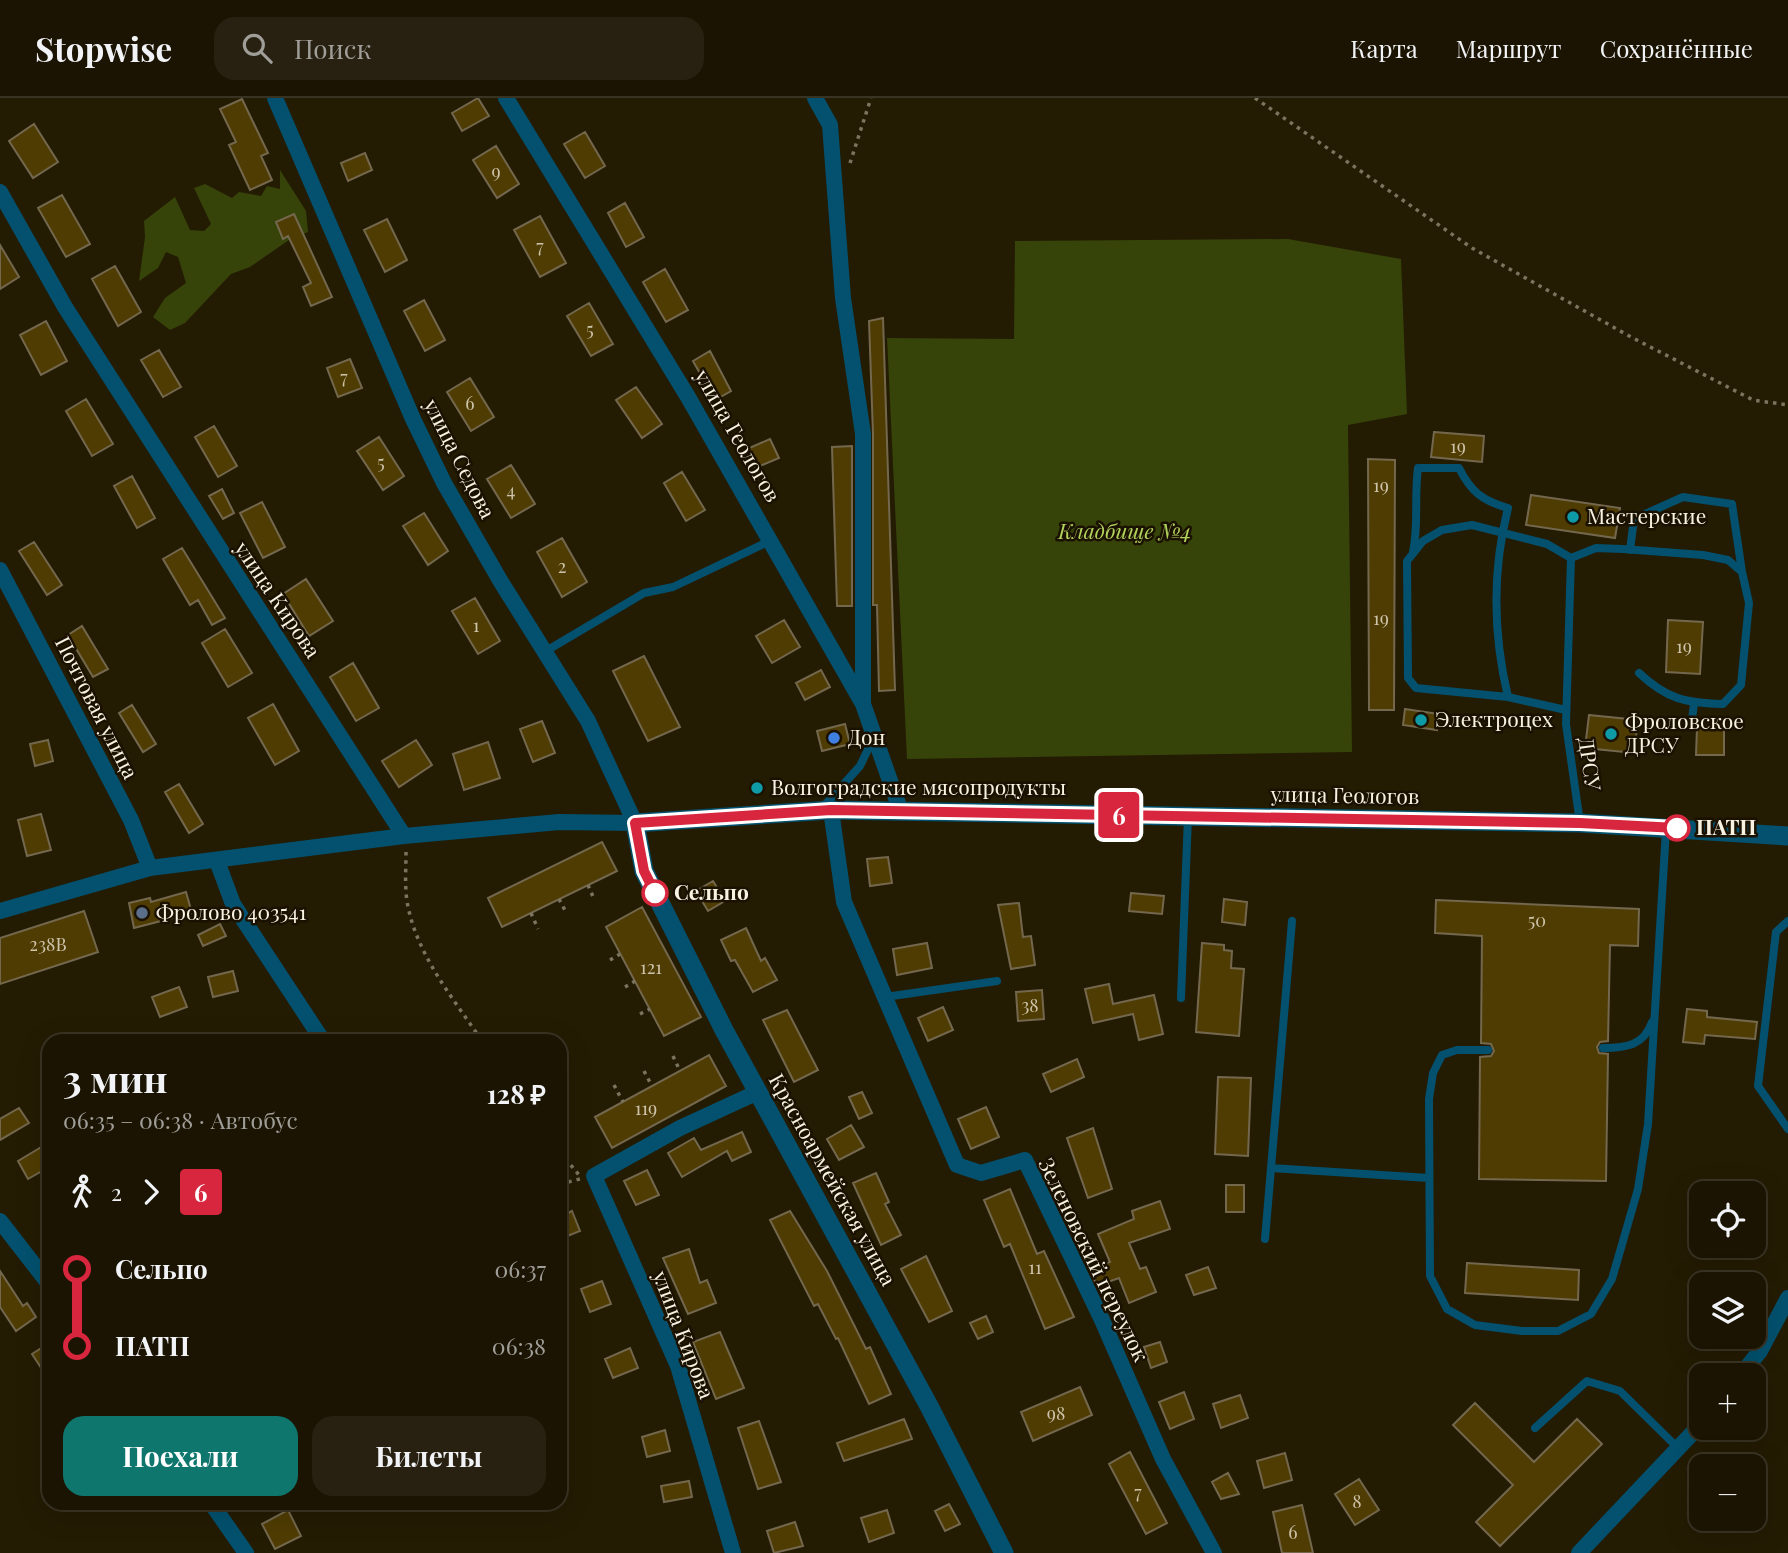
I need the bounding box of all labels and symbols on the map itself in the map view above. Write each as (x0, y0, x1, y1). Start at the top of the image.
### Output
house number: 9 (491, 159, 501, 183)
house number: 7 (536, 234, 544, 258)
house number: 5 (586, 317, 594, 341)
street label: улица Геологов (689, 363, 788, 506)
house number: 7 (340, 365, 348, 389)
house number: 6 (465, 391, 475, 415)
street label: улица Седова (418, 393, 503, 523)
house number: 19 (1450, 434, 1466, 458)
house number: 5 (377, 450, 385, 474)
house number: 19 (1373, 473, 1389, 497)
house number: 4 (507, 478, 516, 502)
place label: Мастерские (1587, 501, 1706, 529)
marker: Мастерские (1565, 509, 1581, 525)
park label: Кладбище №4 (1057, 516, 1192, 544)
street label: улица Кирова (229, 534, 328, 663)
house number: 2 (558, 554, 566, 578)
house number: 19 (1373, 606, 1389, 630)
house number: 1 (473, 613, 480, 637)
street label: Почтовая улица (50, 631, 146, 784)
house number: 19 (1676, 634, 1692, 658)
place label: Электроцех (1435, 704, 1553, 732)
place label: Фроловское ДРСУ (1625, 706, 1744, 758)
marker: Электроцех (1413, 712, 1429, 728)
place label: Дон (848, 722, 885, 750)
marker: Фроловское ДРСУ (1603, 726, 1619, 742)
marker: Дон (826, 730, 842, 746)
street label: ДРСУ (1573, 735, 1609, 793)
place label: Волгоградские мясопродукты (771, 772, 1066, 800)
street label: улица Геологов (1269, 779, 1420, 809)
marker: Волгоградские мясопродукты (749, 780, 765, 796)
line badge: 6 (1096, 792, 1142, 838)
place label: ПАТП (1696, 812, 1757, 840)
marker: ПАТП (1664, 815, 1690, 841)
place label: Сельпо (674, 877, 749, 905)
marker: Сельпо (642, 880, 668, 906)
place label: Фролово 403541 (156, 897, 307, 925)
marker: Фролово 403541 (134, 905, 150, 921)
house number: 50 (1528, 908, 1546, 932)
house number: 238В (29, 932, 67, 956)
house number: 121 (640, 955, 662, 979)
house number: 38 (1021, 993, 1039, 1017)
street label: Красноармейская улица (764, 1068, 904, 1291)
house number: 119 (635, 1096, 657, 1120)
street label: Зеленовский переулок (1033, 1153, 1156, 1366)
house number: 11 (1028, 1255, 1042, 1279)
street label: улица Кирова (647, 1265, 722, 1403)
house number: 98 (1047, 1401, 1065, 1425)
house number: 7 (1134, 1480, 1142, 1504)
house number: 8 (1352, 1489, 1362, 1513)
house number: 6 (1288, 1520, 1298, 1544)

